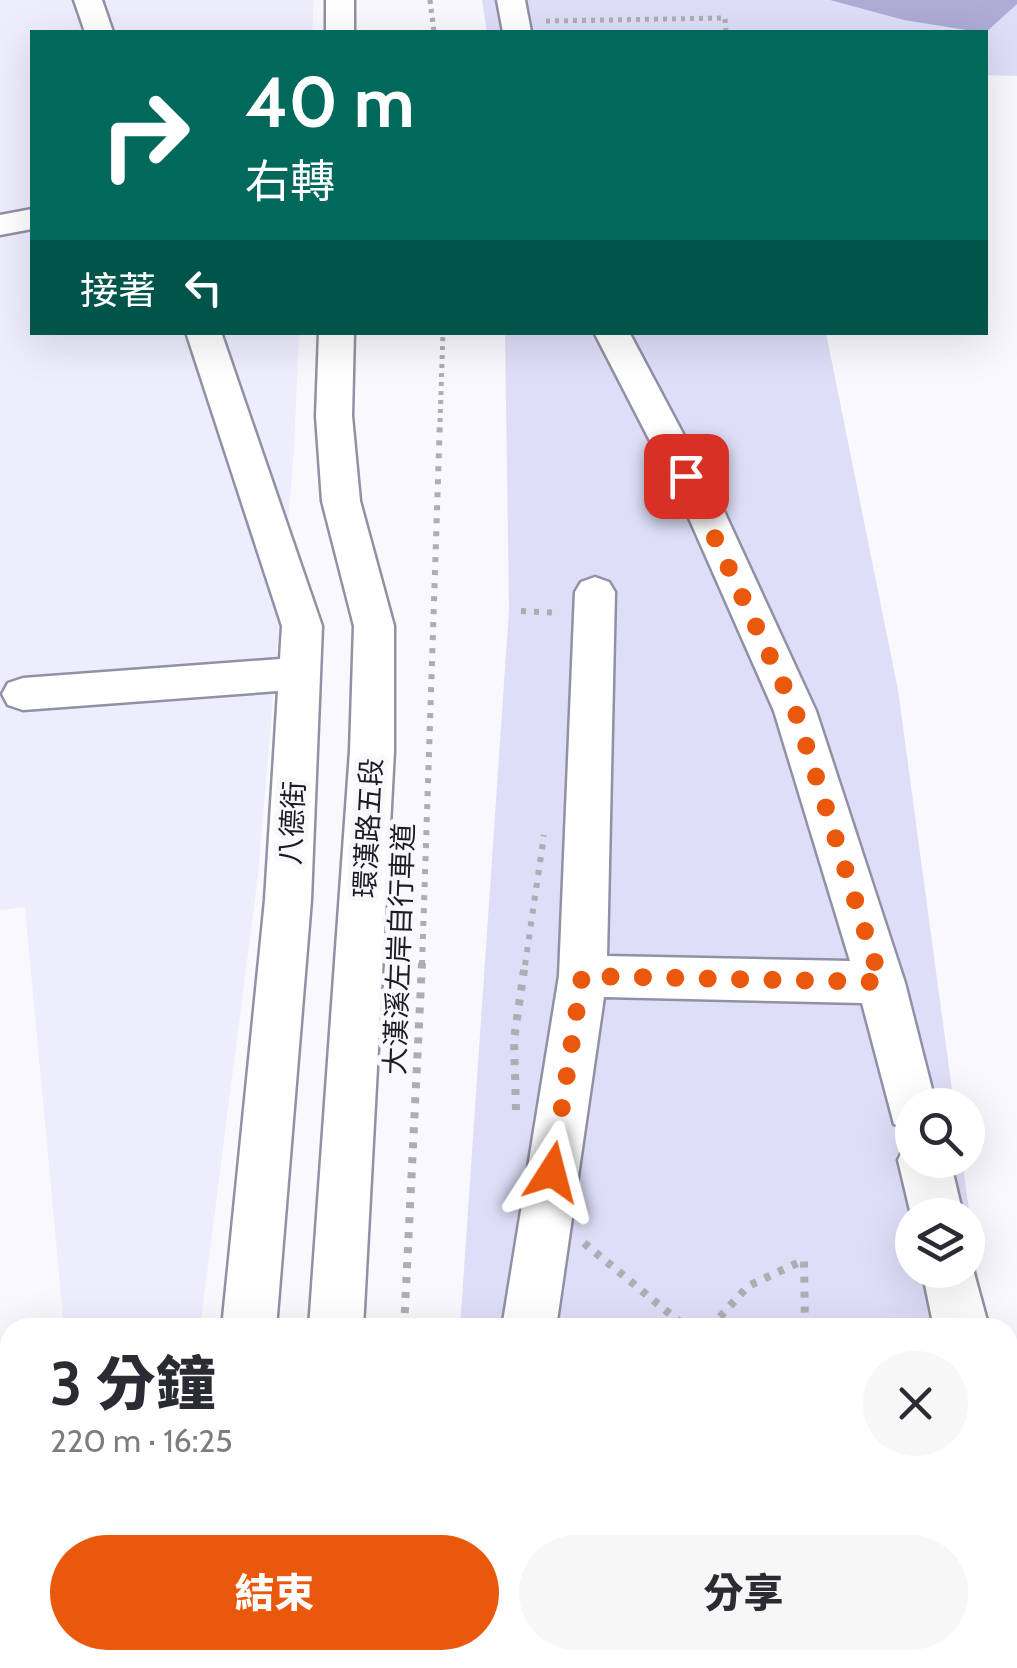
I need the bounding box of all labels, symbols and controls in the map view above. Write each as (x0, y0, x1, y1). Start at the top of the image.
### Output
text: 40 m (245, 59, 414, 145)
icon: right (80, 70, 210, 200)
text: 右轉 (245, 154, 335, 208)
icon: left (176, 260, 231, 315)
text: 接著 (80, 267, 156, 314)
pin (644, 434, 729, 519)
icon: arrive (659, 449, 714, 504)
street label: 環漢路五段 (347, 757, 389, 899)
street label: 八德街 (273, 780, 311, 866)
street label: 大漢溪左岸自行車道 (378, 822, 420, 1076)
map controls (895, 1088, 985, 1288)
button: search (895, 1088, 985, 1178)
position arrow (500, 1120, 604, 1224)
button: layers (895, 1198, 985, 1288)
text: 3 分鐘 (50, 1347, 216, 1420)
button: close (863, 1351, 968, 1456)
text: 220 m · 16:25 (50, 1421, 233, 1460)
button: 結束 (50, 1535, 499, 1650)
button: 分享 (519, 1535, 968, 1650)

